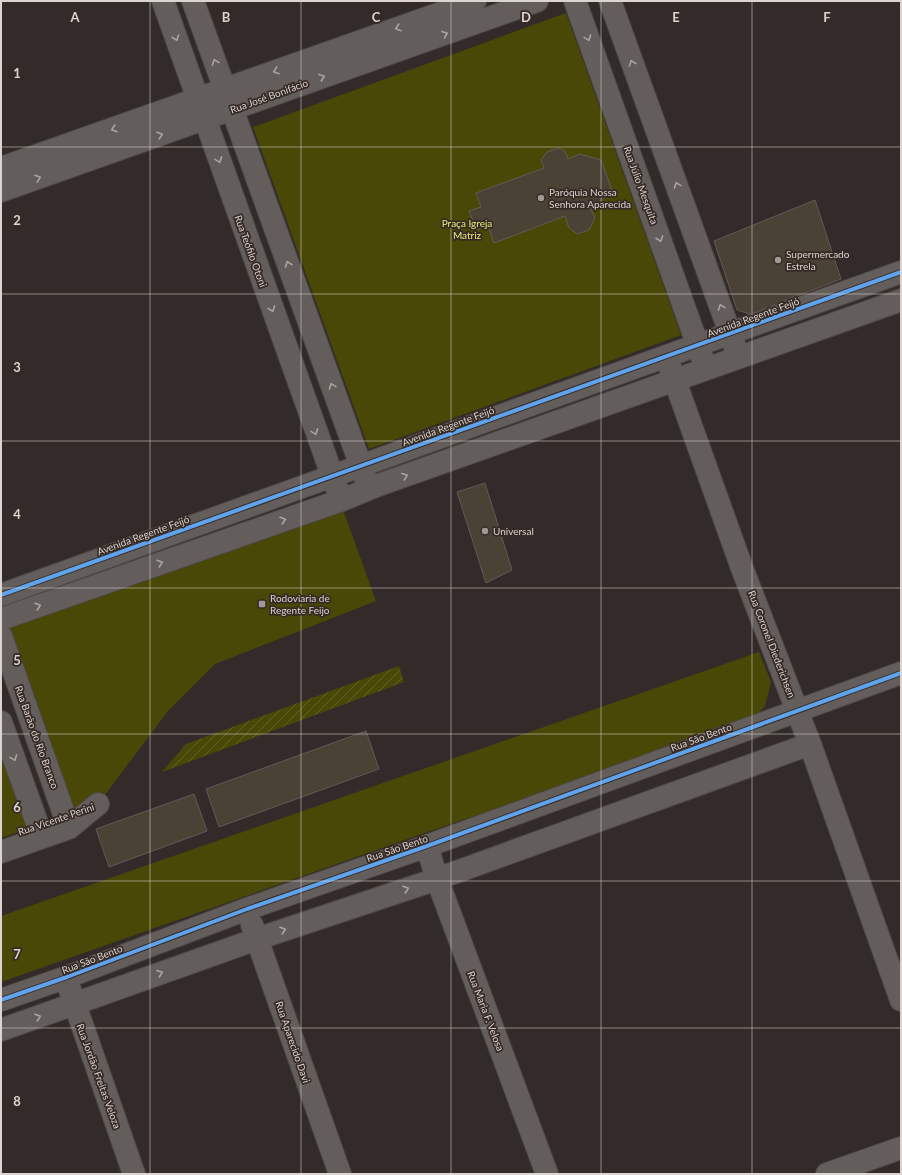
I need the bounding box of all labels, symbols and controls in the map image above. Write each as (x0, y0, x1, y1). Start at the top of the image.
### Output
text: A (69, 9, 80, 25)
text: B (222, 9, 231, 25)
text: C (372, 9, 381, 25)
text: D (521, 9, 531, 25)
text: E (672, 9, 680, 25)
text: F (823, 9, 831, 25)
one-way arrow (395, 23, 402, 32)
one-way arrow (441, 30, 448, 38)
one-way arrow (171, 34, 179, 41)
one-way arrow (583, 34, 592, 41)
one-way arrow (212, 59, 220, 66)
one-way arrow (629, 59, 637, 66)
text: 1 (13, 65, 21, 81)
one-way arrow (272, 67, 279, 75)
one-way arrow (319, 73, 326, 82)
street label: Rua José Bonifácio (228, 76, 310, 116)
one-way arrow (110, 124, 117, 132)
one-way arrow (157, 131, 164, 139)
street label: Rua Júlio Mesquita (621, 144, 661, 226)
one-way arrow (214, 157, 222, 164)
one-way arrow (34, 174, 41, 183)
one-way arrow (673, 182, 681, 189)
place label: Paróquia Nossa Senhora Aparecida (549, 186, 631, 210)
marker: Paróquia Nossa Senhora Aparecida (536, 193, 546, 203)
text: 2 (13, 212, 21, 228)
street label: Rua Teófilo Otoni (232, 213, 270, 289)
park label: Praça Igreja Matriz (442, 217, 492, 241)
one-way arrow (655, 236, 664, 243)
place label: Supermercado Estrela (786, 248, 850, 272)
marker: Supermercado Estrela (773, 255, 783, 265)
one-way arrow (284, 260, 292, 267)
street label: Avenida Regente Feijó (705, 295, 801, 339)
one-way arrow (717, 304, 725, 311)
one-way arrow (267, 306, 275, 313)
text: 3 (13, 359, 21, 375)
one-way arrow (328, 383, 337, 390)
street label: Avenida Regente Feijó (400, 404, 496, 448)
one-way arrow (311, 428, 319, 435)
one-way arrow (402, 472, 409, 480)
text: 4 (13, 506, 21, 522)
street label: Avenida Regente Feijó (95, 513, 191, 557)
one-way arrow (280, 517, 287, 525)
place label: Universal (493, 525, 534, 537)
marker: Universal (480, 526, 490, 536)
one-way arrow (157, 559, 164, 567)
street label: Rua Coronel Diederichsen (746, 589, 798, 699)
place label: Rodoviaria de Regente Feijo (270, 592, 330, 616)
marker: Rodoviaria de Regente Feijo (257, 599, 267, 609)
one-way arrow (34, 602, 41, 611)
text: 5 (13, 652, 21, 668)
street label: Rua Barão do Rio Branco (13, 684, 61, 790)
street label: Rua São Bento (669, 720, 733, 754)
one-way arrow (9, 755, 18, 762)
text: 6 (13, 799, 21, 815)
street label: Rua Vicente Perini (16, 800, 96, 838)
street label: Rua São Bento (365, 832, 430, 864)
one-way arrow (403, 886, 410, 894)
one-way arrow (279, 926, 286, 935)
street label: Rua São Bento (60, 942, 124, 976)
text: 7 (13, 946, 21, 962)
street label: Rua Maria F. Velosa (465, 969, 507, 1053)
one-way arrow (157, 970, 164, 978)
street label: Rua Aparecido Davi (273, 999, 313, 1085)
one-way arrow (34, 1013, 41, 1021)
street label: Rua Jordão Freitas Veloza (74, 1022, 124, 1130)
text: 8 (13, 1093, 21, 1109)

